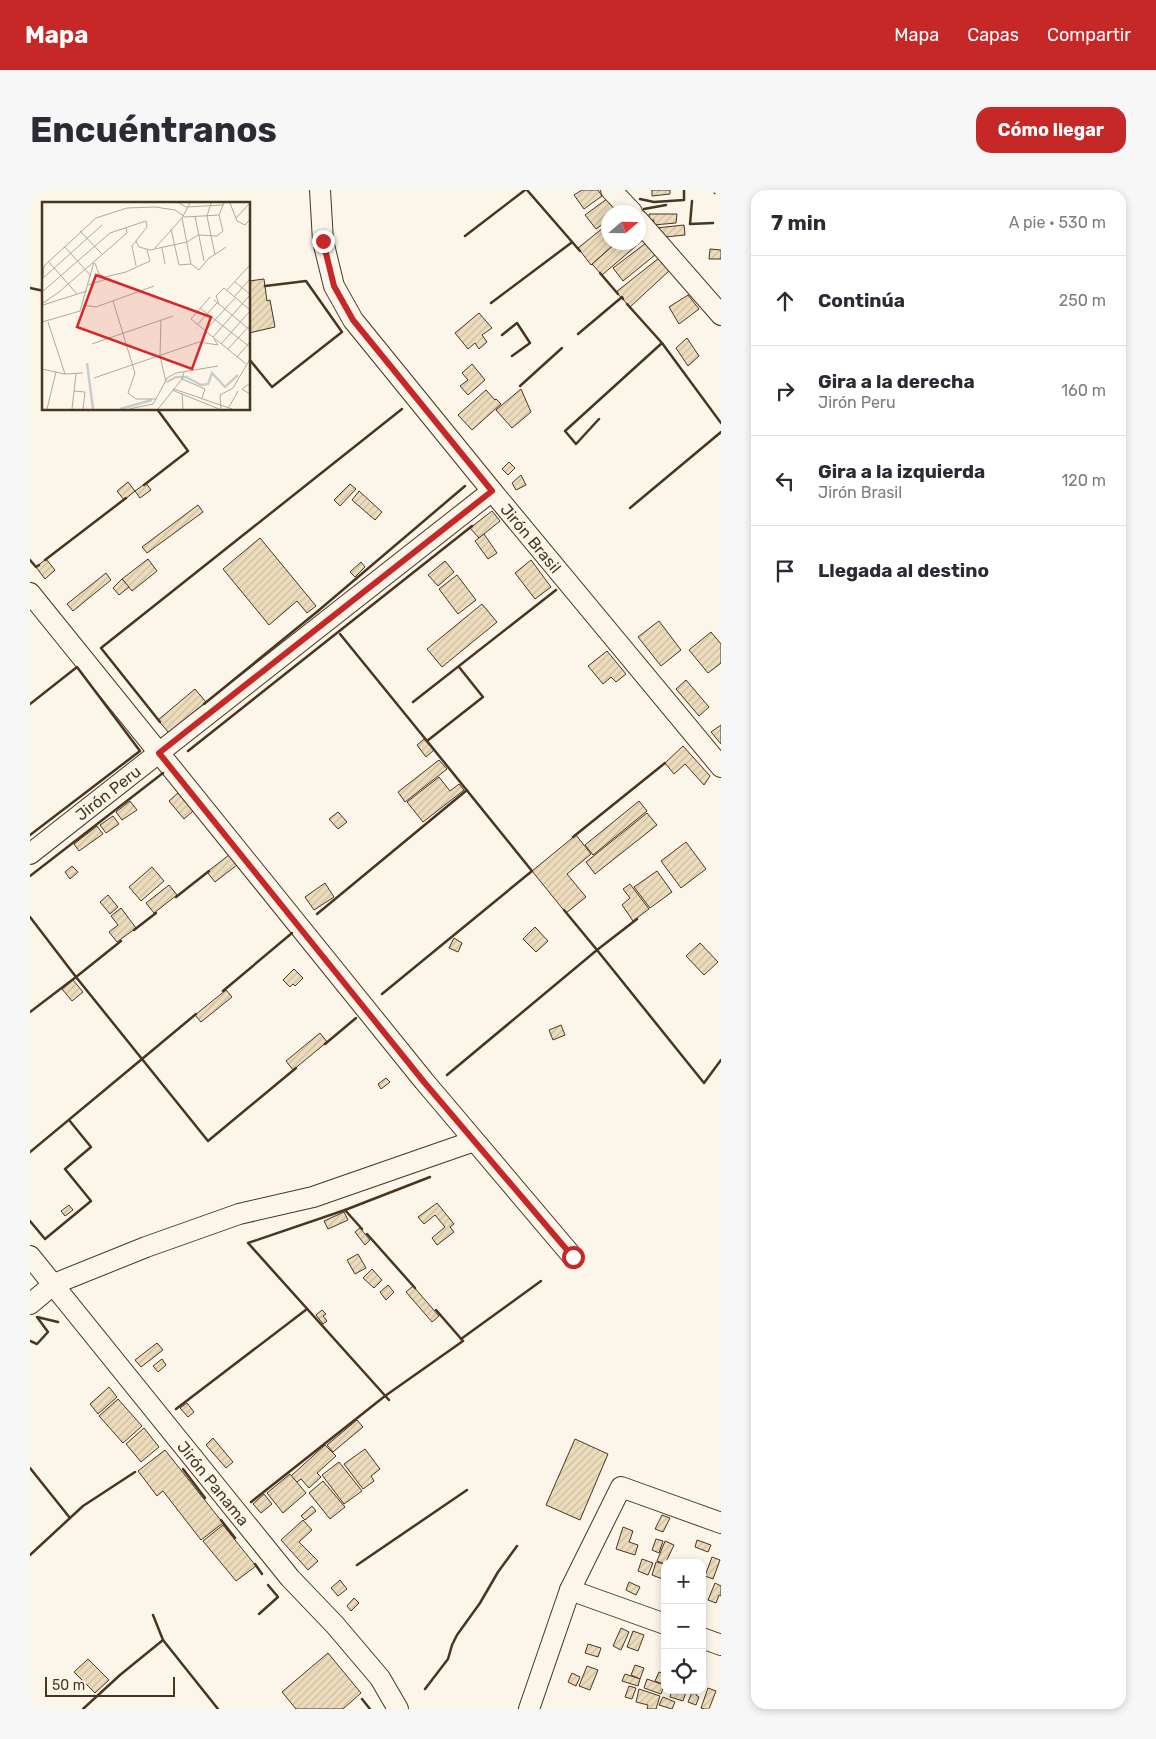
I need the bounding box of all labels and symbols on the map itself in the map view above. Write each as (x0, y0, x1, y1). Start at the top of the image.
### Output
inset map (42, 202, 250, 410)
north arrow (601, 205, 646, 250)
route end (312, 230, 335, 253)
street label: Jirón Brasil (497, 500, 565, 577)
street label: Jirón Peru (71, 761, 144, 824)
route start (562, 1246, 585, 1269)
street label: Jirón Panama (174, 1437, 253, 1529)
scale bar (45, 1674, 175, 1697)

